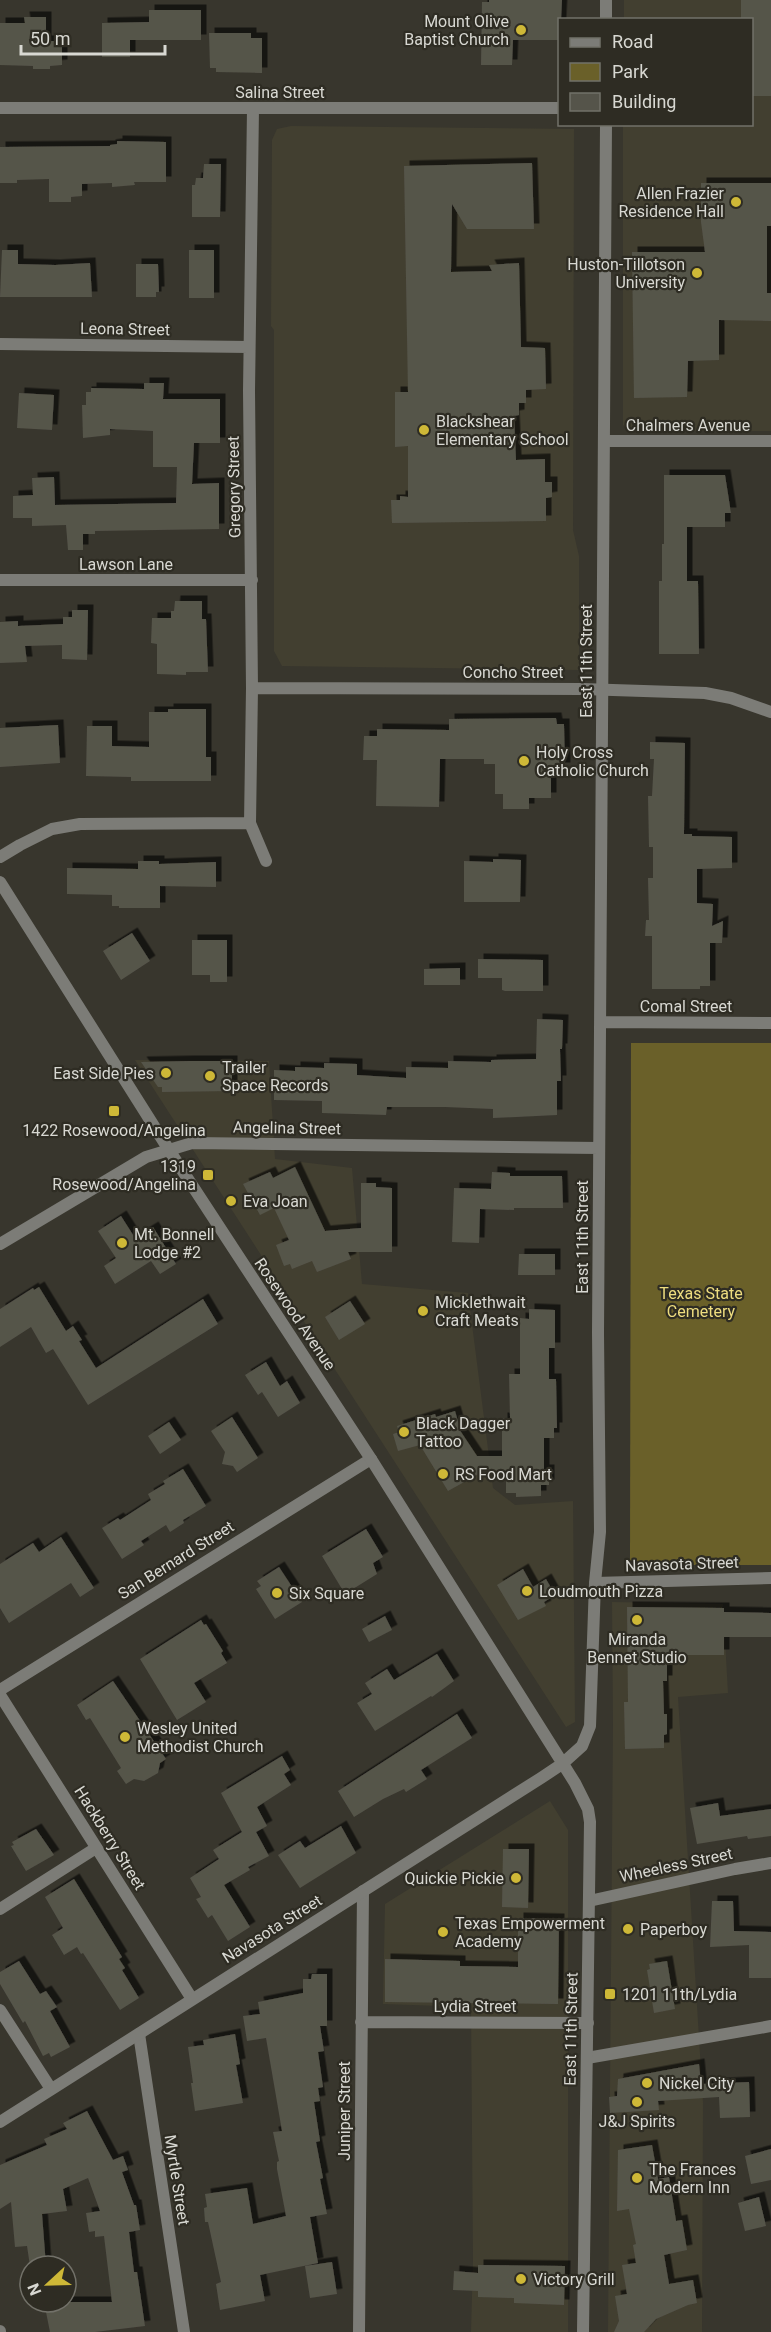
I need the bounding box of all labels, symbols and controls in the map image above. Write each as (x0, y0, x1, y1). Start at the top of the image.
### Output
place label: Mount Olive Baptist Church (404, 12, 509, 49)
scale bar (21, 18, 165, 56)
legend (558, 18, 753, 126)
marker: Mount Olive Baptist Church (514, 23, 528, 37)
text: 50 m (30, 28, 70, 49)
text: Road (612, 31, 653, 52)
text: Park (612, 61, 649, 82)
street label: Salina Street (235, 83, 325, 102)
text: Building (612, 91, 676, 112)
place label: Allen Frazier Residence Hall (618, 184, 725, 221)
marker: Allen Frazier Residence Hall (729, 195, 743, 209)
place label: Huston-Tillotson University (567, 255, 685, 292)
marker: Huston-Tillotson University (690, 266, 704, 280)
street label: Leona Street (80, 319, 170, 339)
place label: Blackshear Elementary School (436, 412, 569, 449)
street label: Chalmers Avenue (626, 416, 750, 435)
marker: Blackshear Elementary School (417, 423, 431, 437)
street label: Gregory Street (224, 436, 244, 538)
street label: Lawson Lane (79, 555, 173, 574)
street label: East 11th Street (577, 604, 596, 718)
street label: Concho Street (463, 663, 563, 682)
place label: Holy Cross Catholic Church (536, 743, 649, 780)
marker: Holy Cross Catholic Church (517, 754, 531, 768)
street label: Comal Street (640, 997, 732, 1016)
place label: Trailer Space Records (222, 1058, 328, 1095)
place label: East Side Pies (53, 1064, 154, 1083)
marker: East Side Pies (159, 1066, 173, 1080)
marker: Trailer Space Records (203, 1069, 217, 1083)
marker: 1422 Rosewood/Angelina (107, 1104, 121, 1118)
street label: Angelina Street (233, 1118, 341, 1138)
place label: 1422 Rosewood/Angelina (22, 1121, 206, 1140)
place label: 1319 Rosewood/Angelina (52, 1157, 196, 1194)
marker: 1319 Rosewood/Angelina (201, 1168, 215, 1182)
street label: East 11th Street (573, 1180, 592, 1294)
place label: Eva Joan (243, 1192, 308, 1211)
marker: Eva Joan (224, 1194, 238, 1208)
place label: Mt. Bonnell Lodge #2 (134, 1225, 214, 1262)
marker: Mt. Bonnell Lodge #2 (115, 1236, 129, 1250)
street label: Rosewood Avenue (250, 1254, 340, 1374)
park label: Texas State Cemetery (659, 1284, 743, 1321)
place label: Micklethwait Craft Meats (435, 1293, 526, 1330)
marker: Micklethwait Craft Meats (416, 1304, 430, 1318)
place label: Black Dagger Tattoo (416, 1414, 511, 1451)
marker: Black Dagger Tattoo (397, 1425, 411, 1439)
place label: RS Food Mart (455, 1465, 552, 1484)
marker: RS Food Mart (436, 1467, 450, 1481)
street label: San Bernard Street (115, 1517, 237, 1603)
street label: Navasota Street (625, 1553, 739, 1575)
place label: Loudmouth Pizza (539, 1582, 663, 1601)
place label: Six Square (289, 1584, 364, 1603)
marker: Loudmouth Pizza (520, 1584, 534, 1598)
marker: Six Square (270, 1586, 284, 1600)
marker: Miranda Bennet Studio (630, 1613, 644, 1627)
place label: Miranda Bennet Studio (587, 1630, 687, 1667)
place label: Wesley United Methodist Church (137, 1719, 264, 1756)
marker: Wesley United Methodist Church (118, 1730, 132, 1744)
street label: Hackberry Street (70, 1783, 150, 1893)
street label: Wheeless Street (618, 1844, 734, 1886)
place label: Quickie Pickie (405, 1869, 504, 1888)
marker: Quickie Pickie (509, 1871, 523, 1885)
street label: Navasota Street (219, 1891, 325, 1967)
place label: Texas Empowerment Academy (455, 1914, 605, 1951)
place label: Paperboy (640, 1920, 708, 1939)
marker: Paperboy (621, 1922, 635, 1936)
marker: Texas Empowerment Academy (436, 1925, 450, 1939)
street label: East 11th Street (561, 1972, 581, 2086)
place label: 1201 11th/Lydia (622, 1985, 737, 2004)
marker: 1201 11th/Lydia (603, 1987, 617, 2001)
street label: Lydia Street (434, 1997, 516, 2016)
street label: Juniper Street (335, 2061, 354, 2161)
place label: Nickel City (659, 2074, 735, 2093)
marker: Nickel City (640, 2076, 654, 2090)
marker: J&J Spirits (630, 2095, 644, 2109)
place label: J&J Spirits (599, 2112, 675, 2131)
street label: Myrtle Street (160, 2134, 194, 2226)
place label: The Frances Modern Inn (649, 2160, 736, 2197)
marker: The Frances Modern Inn (630, 2171, 644, 2185)
north arrow (18, 2254, 78, 2314)
place label: Victory Grill (533, 2270, 615, 2289)
marker: Victory Grill (514, 2272, 528, 2286)
text: N (24, 2281, 45, 2298)

